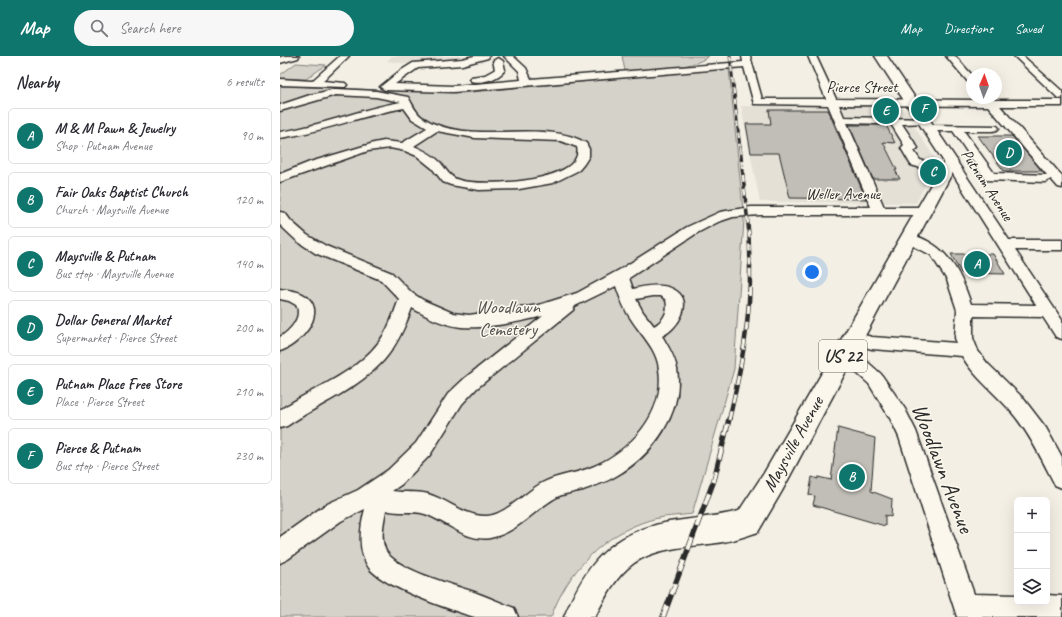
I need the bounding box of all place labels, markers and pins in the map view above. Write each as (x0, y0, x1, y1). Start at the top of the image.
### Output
pin: F (911, 94, 937, 124)
pin: E (873, 96, 899, 126)
pin: D (996, 138, 1022, 168)
pin: C (920, 157, 946, 187)
pin: A (964, 249, 990, 279)
pin: B (839, 462, 865, 492)

